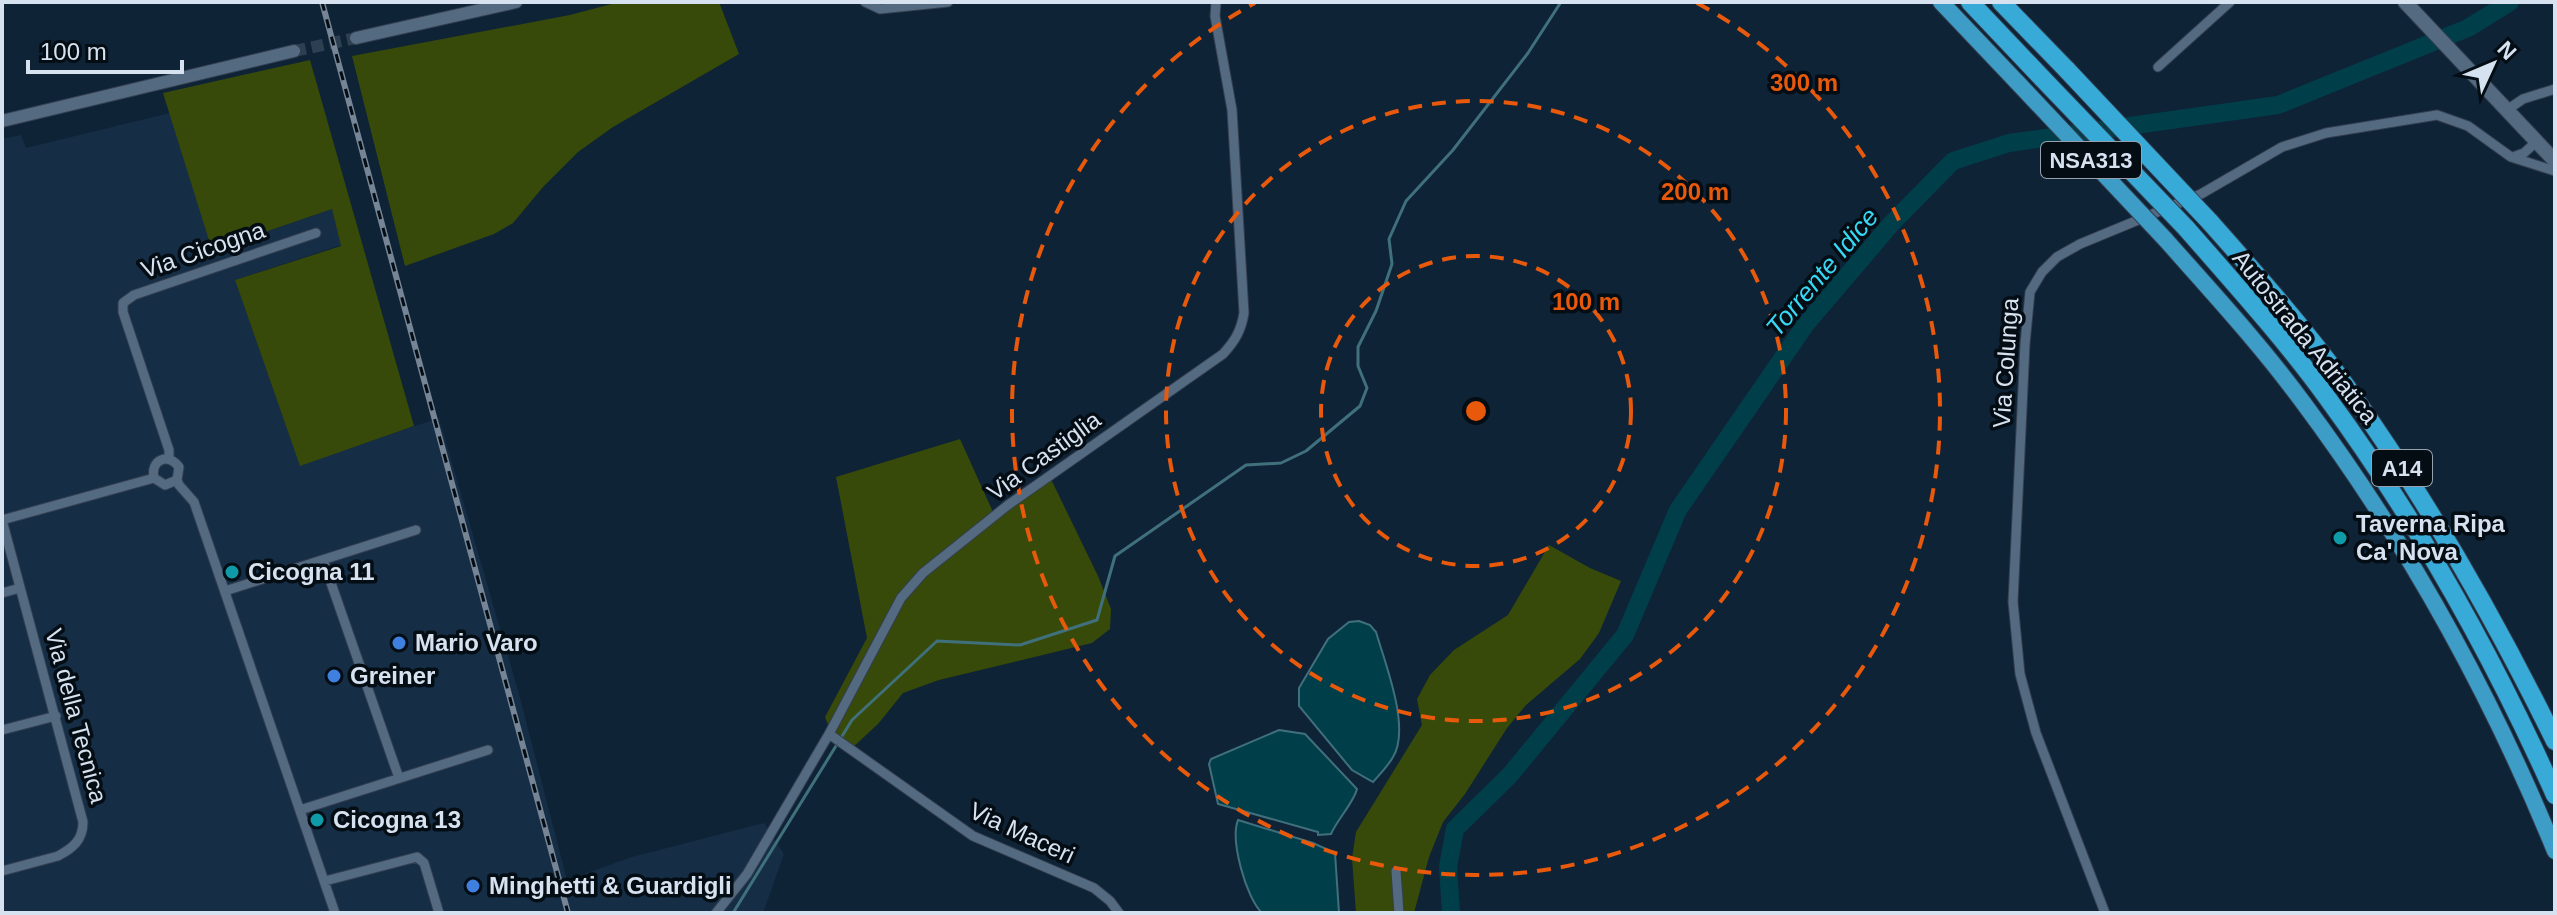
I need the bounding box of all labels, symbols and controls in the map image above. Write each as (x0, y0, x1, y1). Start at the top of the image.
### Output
scale bar (28, 24, 182, 74)
north arrow (2453, 24, 2533, 104)
text: N (2493, 36, 2522, 65)
text: 100 m (40, 38, 107, 65)
text: 300 m (1770, 69, 1838, 96)
road number: NSA313 (2041, 142, 2141, 178)
text: 200 m (1661, 178, 1729, 205)
water label: Torrente Idice (1760, 202, 1884, 342)
street label: Via Cicogna (137, 216, 269, 283)
street label: Autostrada Adriatica (2227, 245, 2384, 429)
text: 100 m (1552, 288, 1620, 315)
street label: Via Colunga (1987, 296, 2024, 429)
centre of rings (1462, 397, 1490, 425)
street label: Via Castiglia (982, 405, 1106, 506)
road number: A14 (2372, 450, 2432, 486)
place label: Taverna Ripa Ca' Nova (2356, 510, 2506, 565)
marker: Taverna Ripa Ca' Nova (2331, 529, 2349, 547)
place label: Cicogna 11 (248, 558, 375, 585)
marker: Cicogna 11 (223, 563, 241, 581)
street label: Via della Tecnica (40, 626, 113, 807)
place label: Mario Varo (415, 629, 538, 656)
marker: Mario Varo (390, 634, 408, 652)
place label: Greiner (350, 662, 435, 689)
marker: Greiner (325, 667, 343, 685)
street label: Via Maceri (965, 796, 1079, 869)
place label: Cicogna 13 (333, 806, 461, 833)
marker: Cicogna 13 (308, 811, 326, 829)
place label: Minghetti & Guardigli (489, 872, 732, 899)
marker: Minghetti & Guardigli (464, 877, 482, 895)

